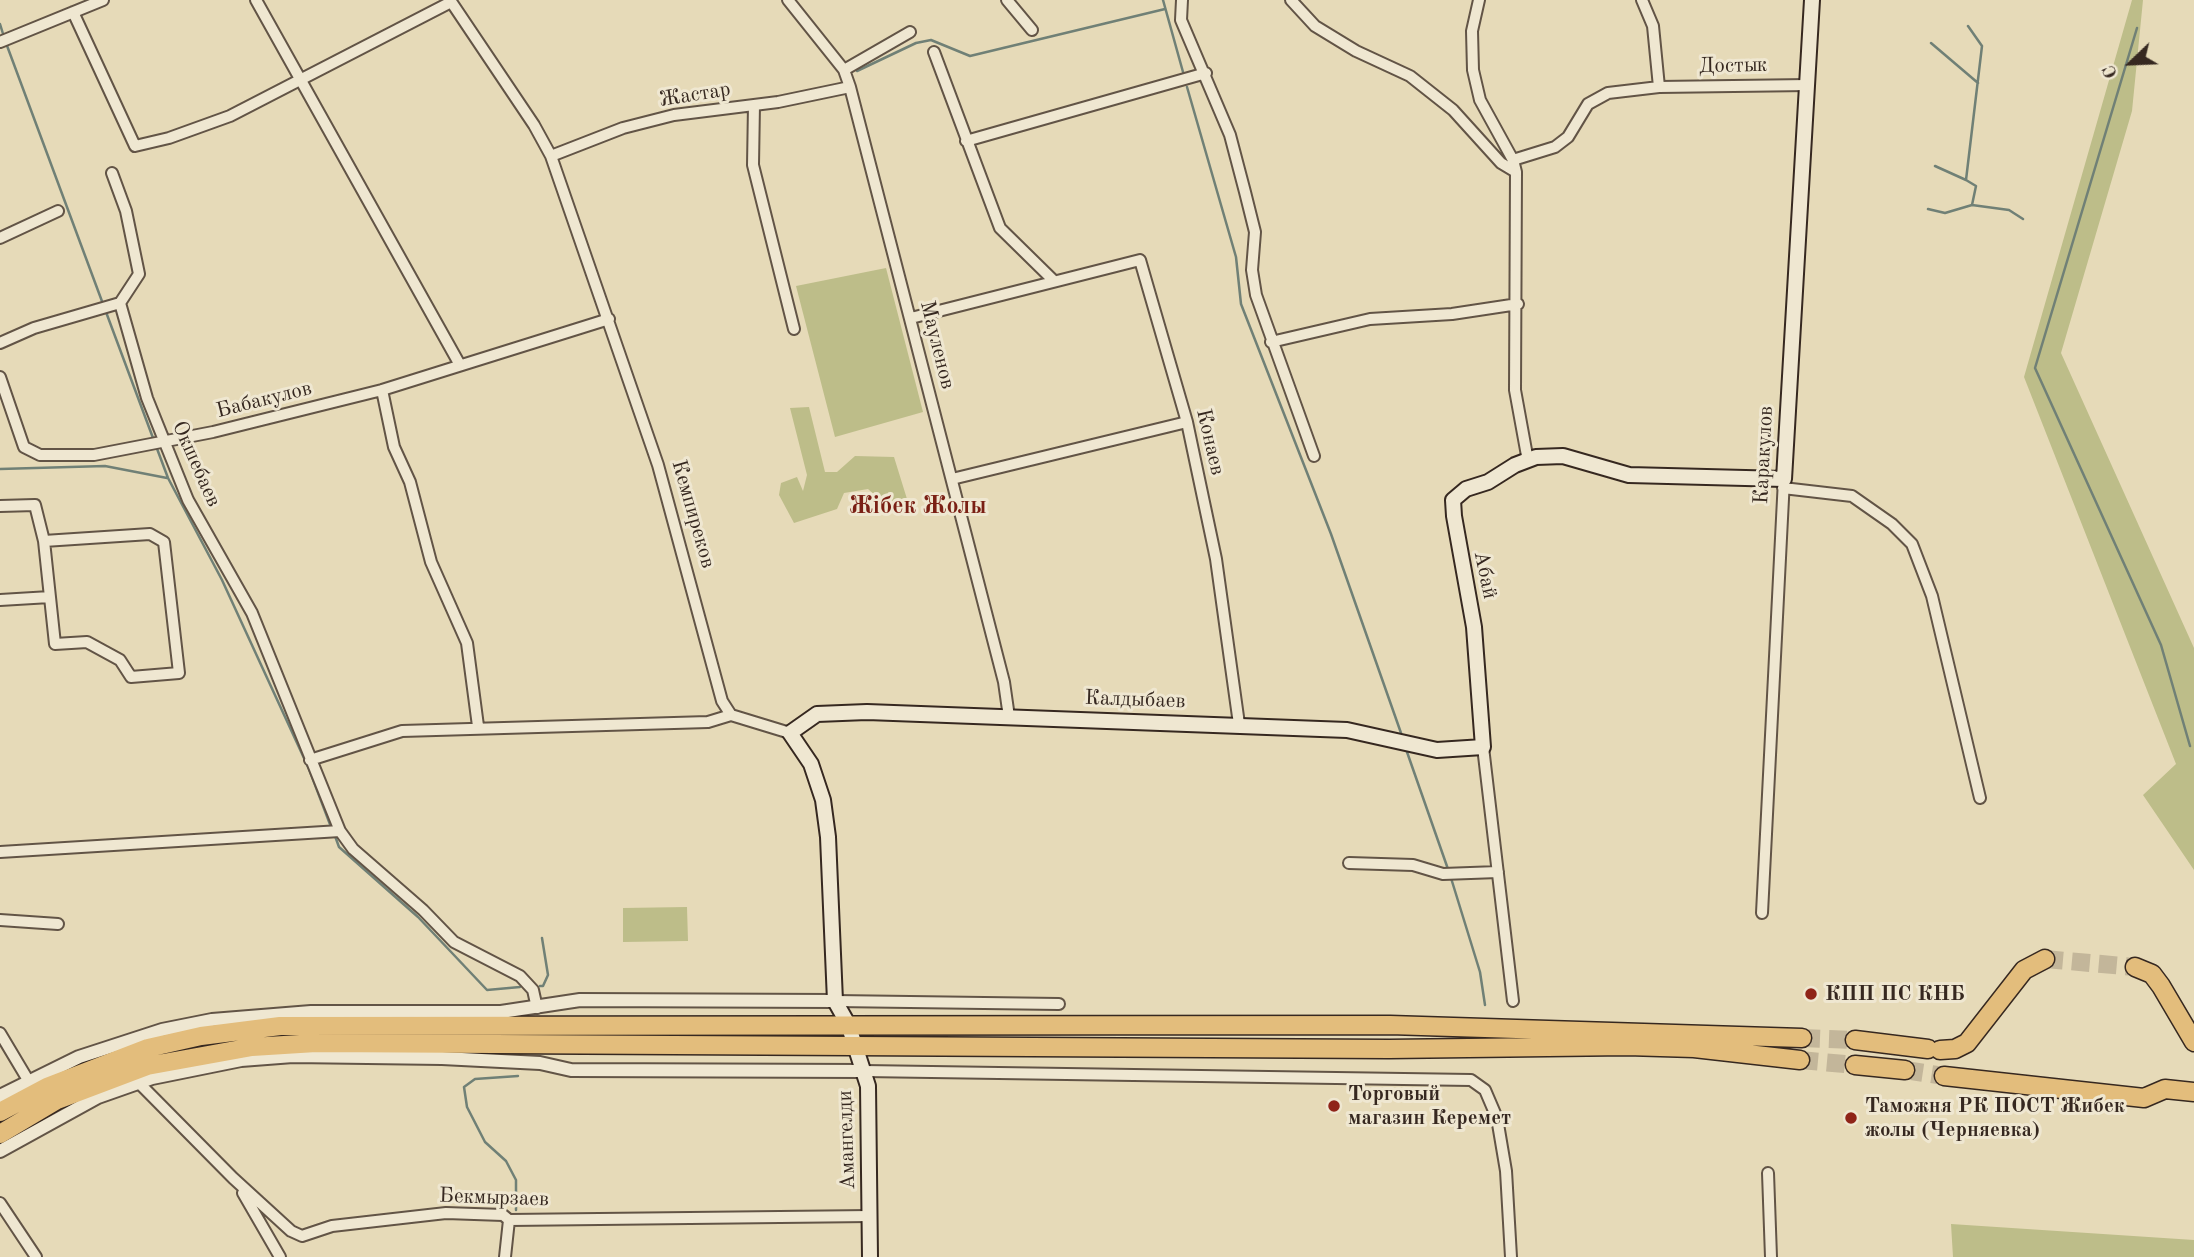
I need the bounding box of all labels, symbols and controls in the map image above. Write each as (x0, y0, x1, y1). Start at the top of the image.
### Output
north arrow (2096, 28, 2166, 98)
street label: Достык (1699, 53, 1767, 79)
text: С (2100, 62, 2122, 81)
street label: Жастар (658, 77, 732, 113)
street label: Мауленов (914, 298, 960, 392)
street label: Бабакулов (214, 376, 314, 424)
street label: Каракулов (1749, 405, 1779, 505)
street label: Конаев (1190, 406, 1230, 478)
street label: Окшебаев (166, 417, 226, 511)
street label: Кемпиреков (666, 457, 720, 571)
district label: Жібек Жолы (849, 493, 987, 521)
street label: Абай (1468, 549, 1502, 601)
street label: Калдыбаев (1084, 686, 1186, 714)
place label: КПП ПС КНБ (1825, 981, 1965, 1007)
marker: КПП ПС КНБ (1803, 986, 1819, 1002)
place label: Торговый магазин Керемет (1348, 1081, 1511, 1131)
street label: Амангелди (833, 1090, 861, 1190)
place label: Таможня РК ПОСТ Жибек жолы (Черняевка) (1865, 1093, 2125, 1143)
marker: Торговый магазин Керемет (1326, 1098, 1342, 1114)
marker: Таможня РК ПОСТ Жибек жолы (Черняевка) (1843, 1110, 1859, 1126)
street label: Бекмырзаев (439, 1183, 549, 1213)

